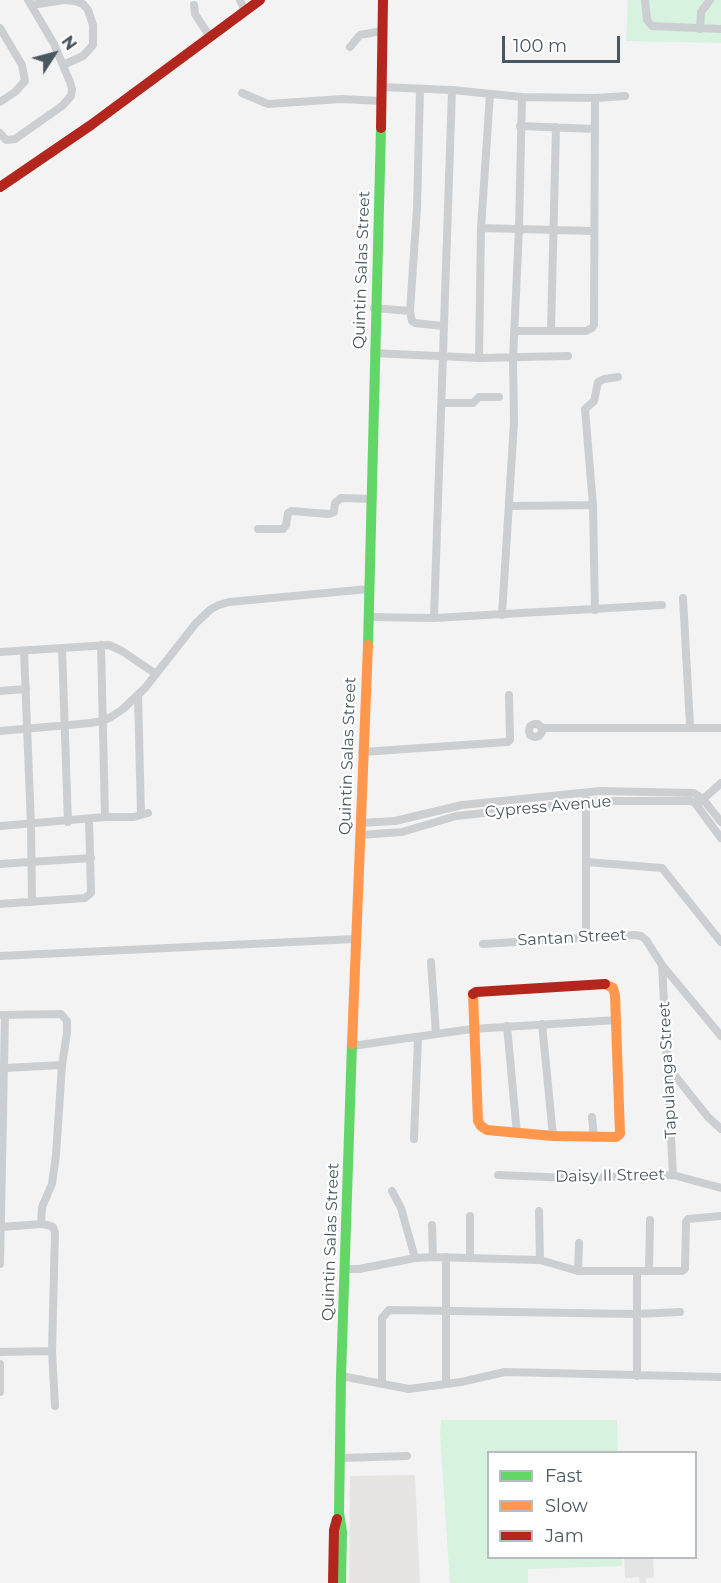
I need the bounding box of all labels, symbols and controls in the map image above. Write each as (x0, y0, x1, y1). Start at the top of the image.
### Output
north arrow (24, 24, 84, 84)
scale bar (505, 24, 624, 62)
text: N (57, 32, 80, 54)
text: 100 m (513, 35, 567, 57)
street label: Quintin Salas Street (350, 190, 374, 350)
street label: Quintin Salas Street (336, 676, 360, 836)
street label: Cypress Avenue (484, 792, 612, 822)
street label: Santan Street (517, 926, 627, 950)
street label: Tapulanga Street (655, 1001, 681, 1139)
street label: Quintin Salas Street (319, 1162, 343, 1322)
street label: Daisy II Street (555, 1165, 665, 1187)
legend (487, 1451, 697, 1559)
text: Fast (545, 1465, 583, 1487)
text: Slow (545, 1495, 588, 1517)
text: Jam (545, 1525, 584, 1547)

